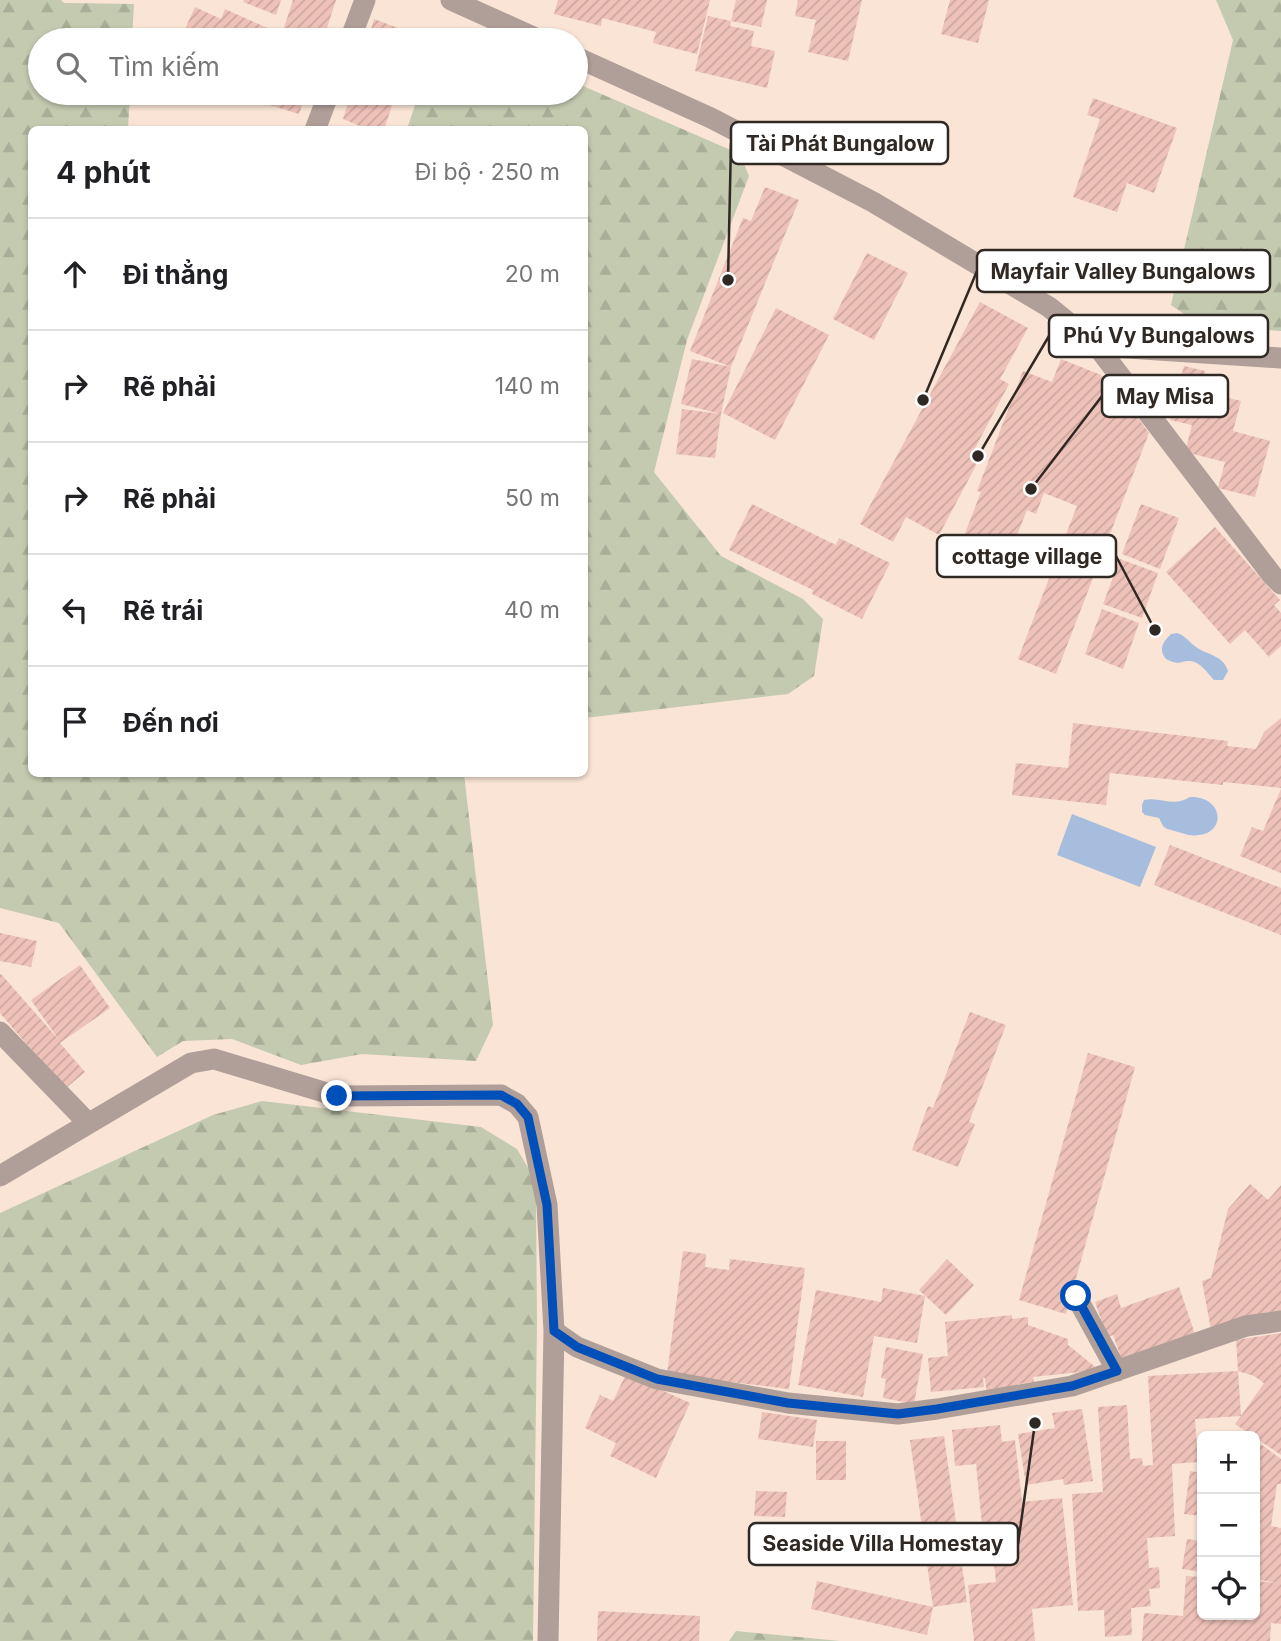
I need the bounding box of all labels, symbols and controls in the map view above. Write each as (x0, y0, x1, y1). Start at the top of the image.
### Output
search box (28, 28, 588, 105)
icon: search (52, 48, 90, 86)
text: Tìm kiếm (108, 51, 220, 82)
callout: Tài Phát Bungalow (731, 122, 948, 164)
text: Tài Phát Bungalow (746, 131, 934, 156)
text: 4 phút (56, 154, 151, 190)
text: Đi bộ · 250 m (415, 158, 560, 186)
callout: Mayfair Valley Bungalows (977, 250, 1270, 292)
icon: ahead (56, 255, 94, 293)
text: Đi thẳng (123, 259, 228, 290)
text: Mayfair Valley Bungalows (991, 259, 1255, 284)
text: 20 m (505, 260, 560, 288)
callout: Phú Vy Bungalows (1049, 315, 1268, 357)
text: Phú Vy Bungalows (1063, 323, 1255, 348)
icon: right (56, 367, 94, 405)
text: Rẽ phải (123, 371, 216, 402)
text: 140 m (495, 372, 560, 400)
callout: May Misa (1102, 375, 1228, 417)
text: May Misa (1116, 384, 1214, 409)
icon: right (56, 479, 94, 517)
text: Rẽ phải (123, 483, 216, 514)
text: 50 m (505, 484, 560, 512)
callout: cottage village (937, 535, 1116, 577)
text: cottage village (952, 544, 1102, 569)
icon: left (56, 591, 94, 629)
text: Rẽ trái (123, 595, 203, 626)
text: 40 m (504, 596, 560, 624)
icon: arrive (56, 703, 94, 741)
text: Đến nơi (123, 707, 219, 738)
route end (321, 1080, 352, 1111)
route start (1060, 1280, 1091, 1311)
map controls (1197, 1431, 1260, 1620)
button: + (1197, 1431, 1260, 1494)
button: − (1197, 1494, 1260, 1557)
callout: Seaside Villa Homestay (749, 1523, 1018, 1565)
text: Seaside Villa Homestay (762, 1531, 1004, 1556)
button: locate (1197, 1557, 1260, 1620)

